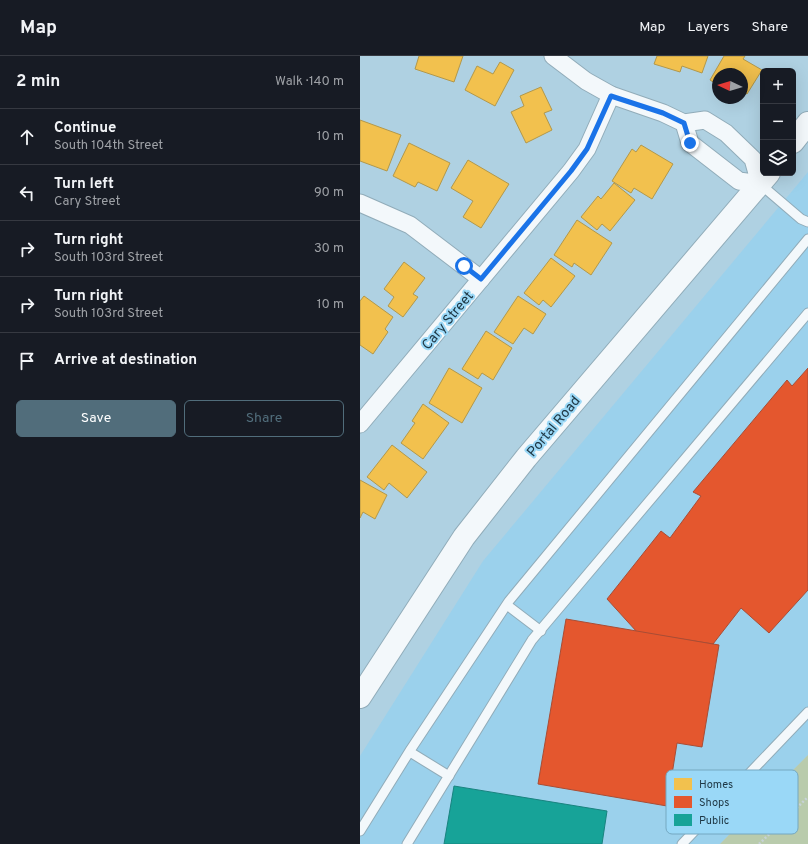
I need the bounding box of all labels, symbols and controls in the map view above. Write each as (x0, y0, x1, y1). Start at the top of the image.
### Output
text: Map (20, 16, 57, 40)
text: Map (639, 19, 665, 36)
text: Layers (687, 19, 729, 36)
text: Share (751, 19, 788, 36)
north arrow (712, 68, 748, 104)
map controls (760, 68, 796, 176)
button: + (760, 68, 796, 104)
text: 2 min (16, 71, 60, 93)
text: Walk · 140 m (275, 74, 344, 90)
button: − (760, 104, 796, 140)
text: Continue (54, 119, 116, 138)
icon: ahead (16, 126, 38, 148)
text: 10 m (317, 129, 344, 145)
route end (681, 134, 699, 152)
text: South 104th Street (54, 138, 163, 154)
button: layers (760, 140, 796, 176)
text: Turn left (54, 175, 114, 194)
icon: left (16, 182, 38, 204)
text: 90 m (314, 185, 344, 201)
text: Cary Street (54, 194, 120, 210)
text: Turn right (54, 231, 123, 250)
icon: right (16, 238, 38, 260)
text: 30 m (314, 241, 344, 257)
text: South 103rd Street (54, 250, 163, 266)
route start (455, 257, 473, 275)
text: Turn right (54, 287, 123, 306)
street label: Cary Street (419, 288, 478, 354)
icon: right (16, 294, 38, 316)
text: 10 m (317, 297, 344, 313)
text: South 103rd Street (54, 306, 163, 322)
icon: arrive (16, 350, 38, 372)
text: Arrive at destination (54, 351, 197, 370)
street label: Portal Road (524, 393, 584, 461)
button: Save (16, 400, 176, 437)
button: Share (184, 400, 344, 437)
legend (666, 770, 798, 834)
text: Homes (699, 778, 733, 792)
text: Shops (699, 796, 729, 810)
text: Public (699, 814, 729, 828)

